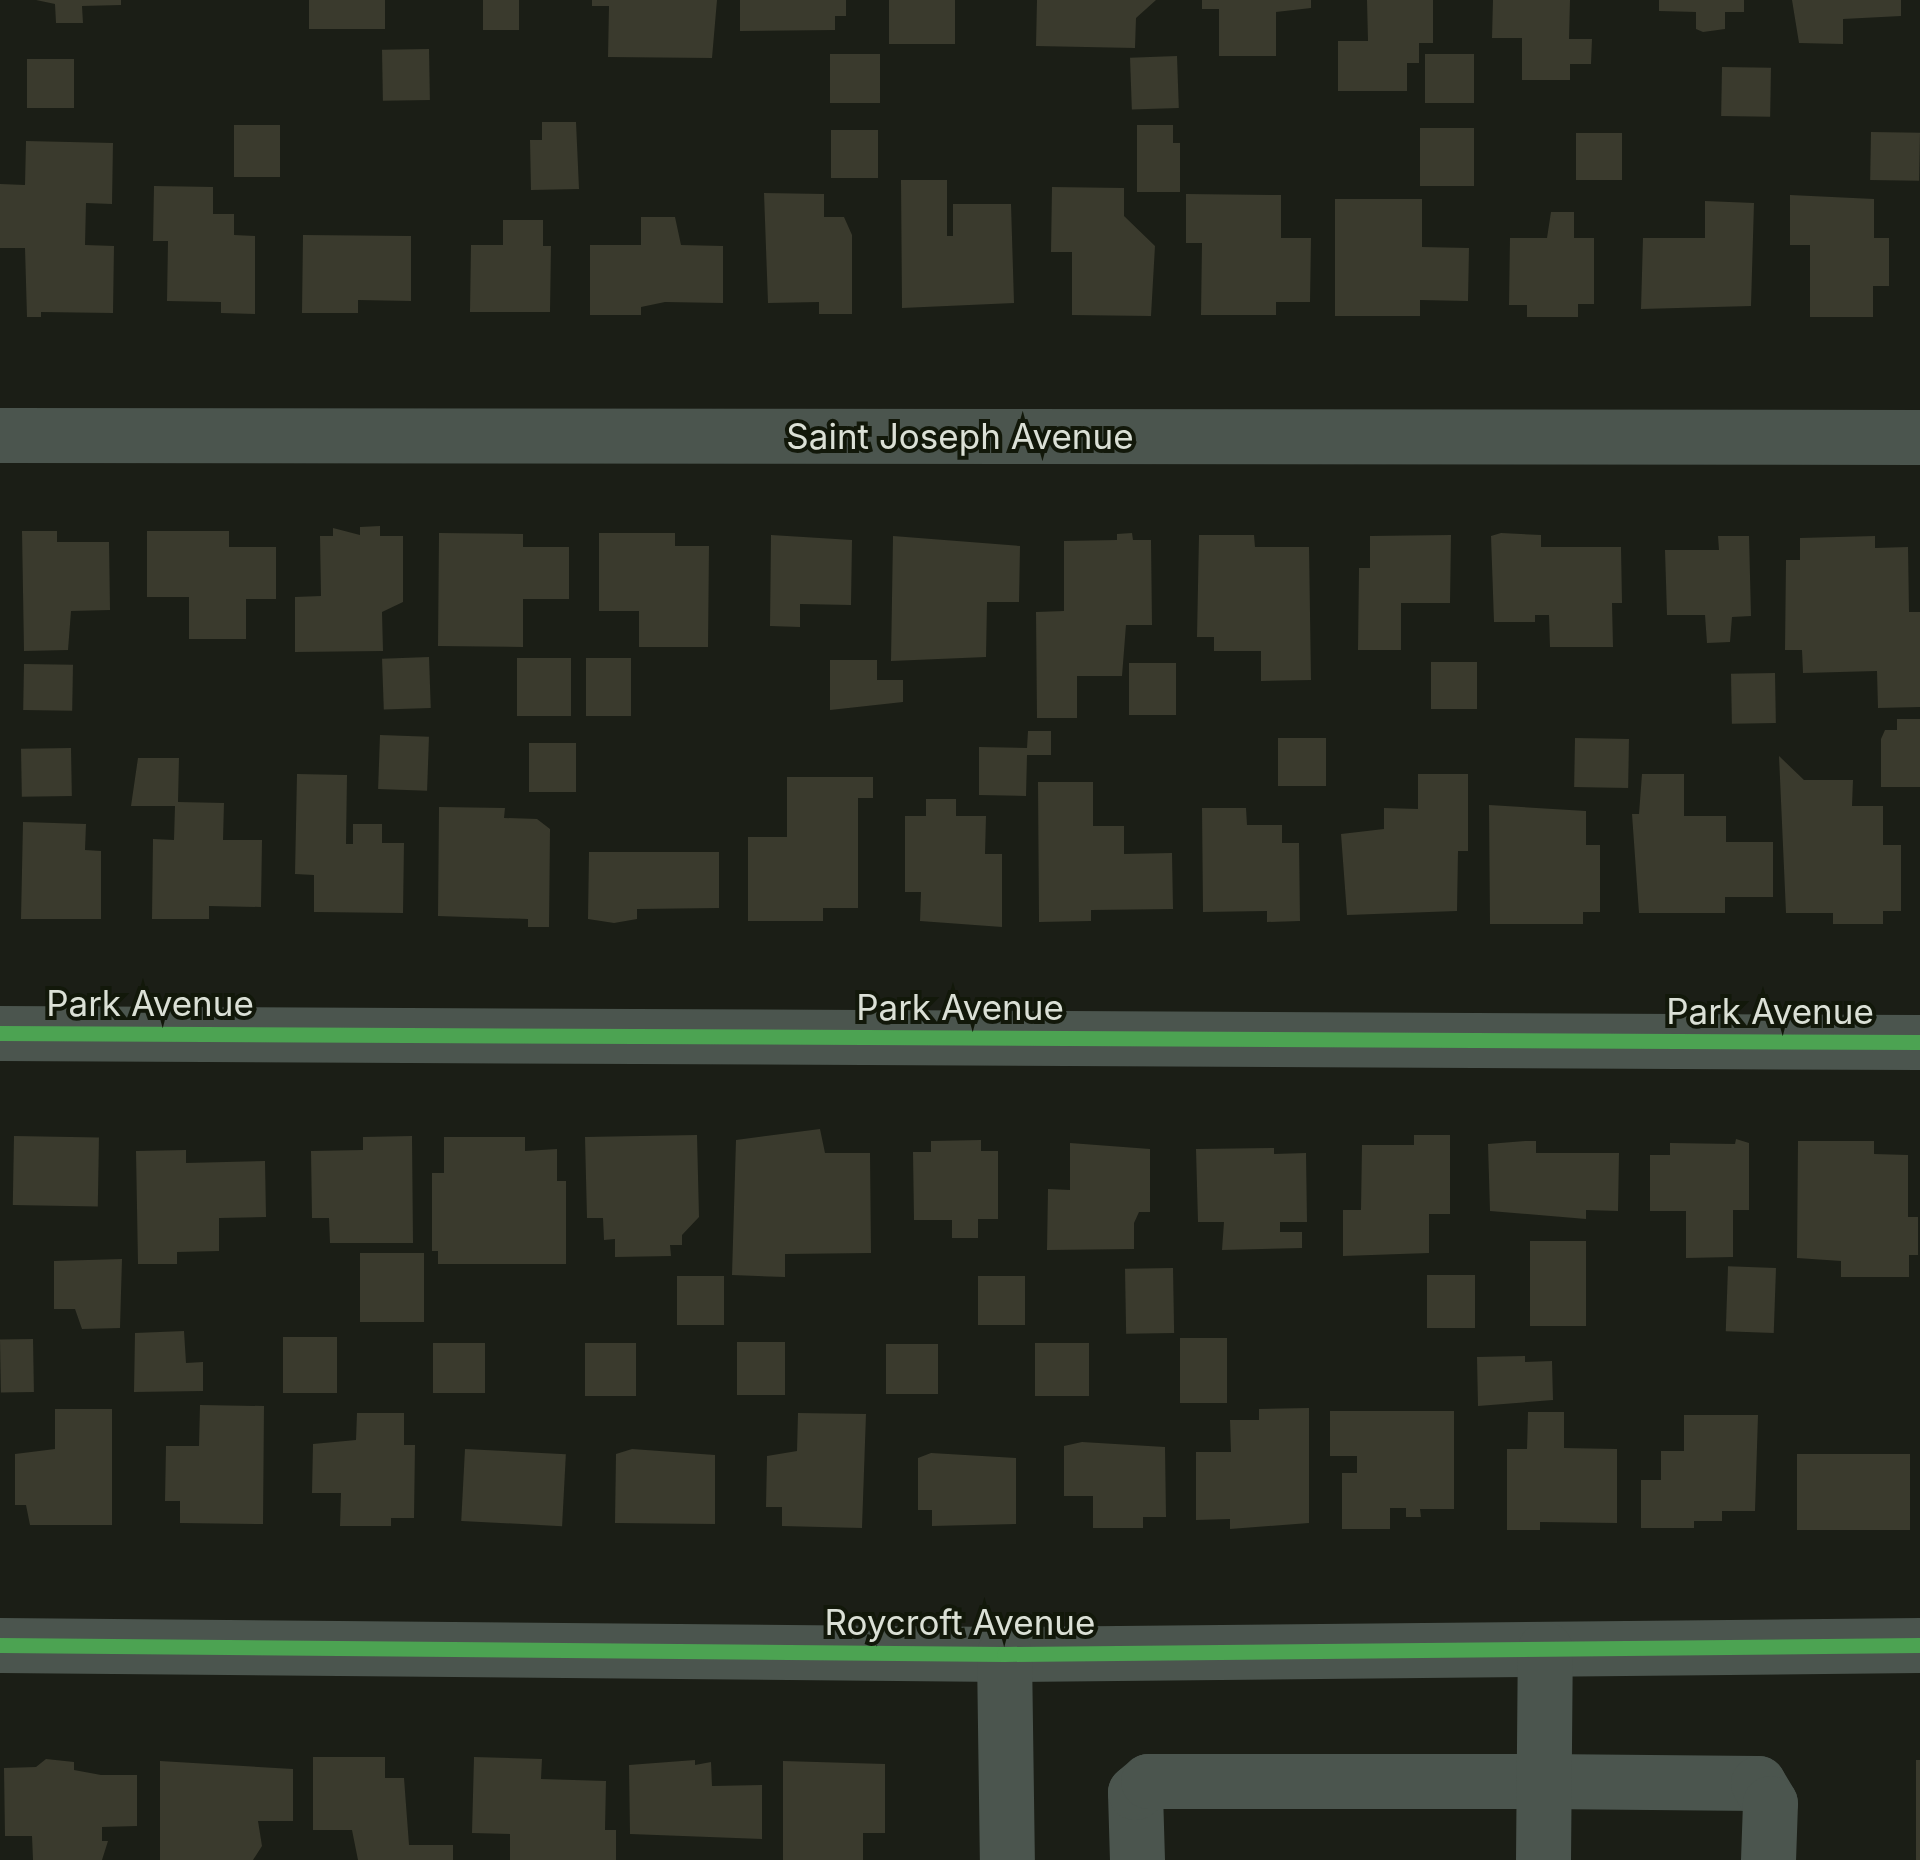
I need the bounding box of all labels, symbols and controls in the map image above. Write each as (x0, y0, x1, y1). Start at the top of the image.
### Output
street label: Saint Joseph Avenue (786, 415, 1134, 457)
street label: Park Avenue (46, 982, 254, 1024)
street label: Park Avenue (856, 986, 1064, 1028)
street label: Park Avenue (1666, 990, 1874, 1032)
street label: Roycroft Avenue (825, 1601, 1095, 1643)

